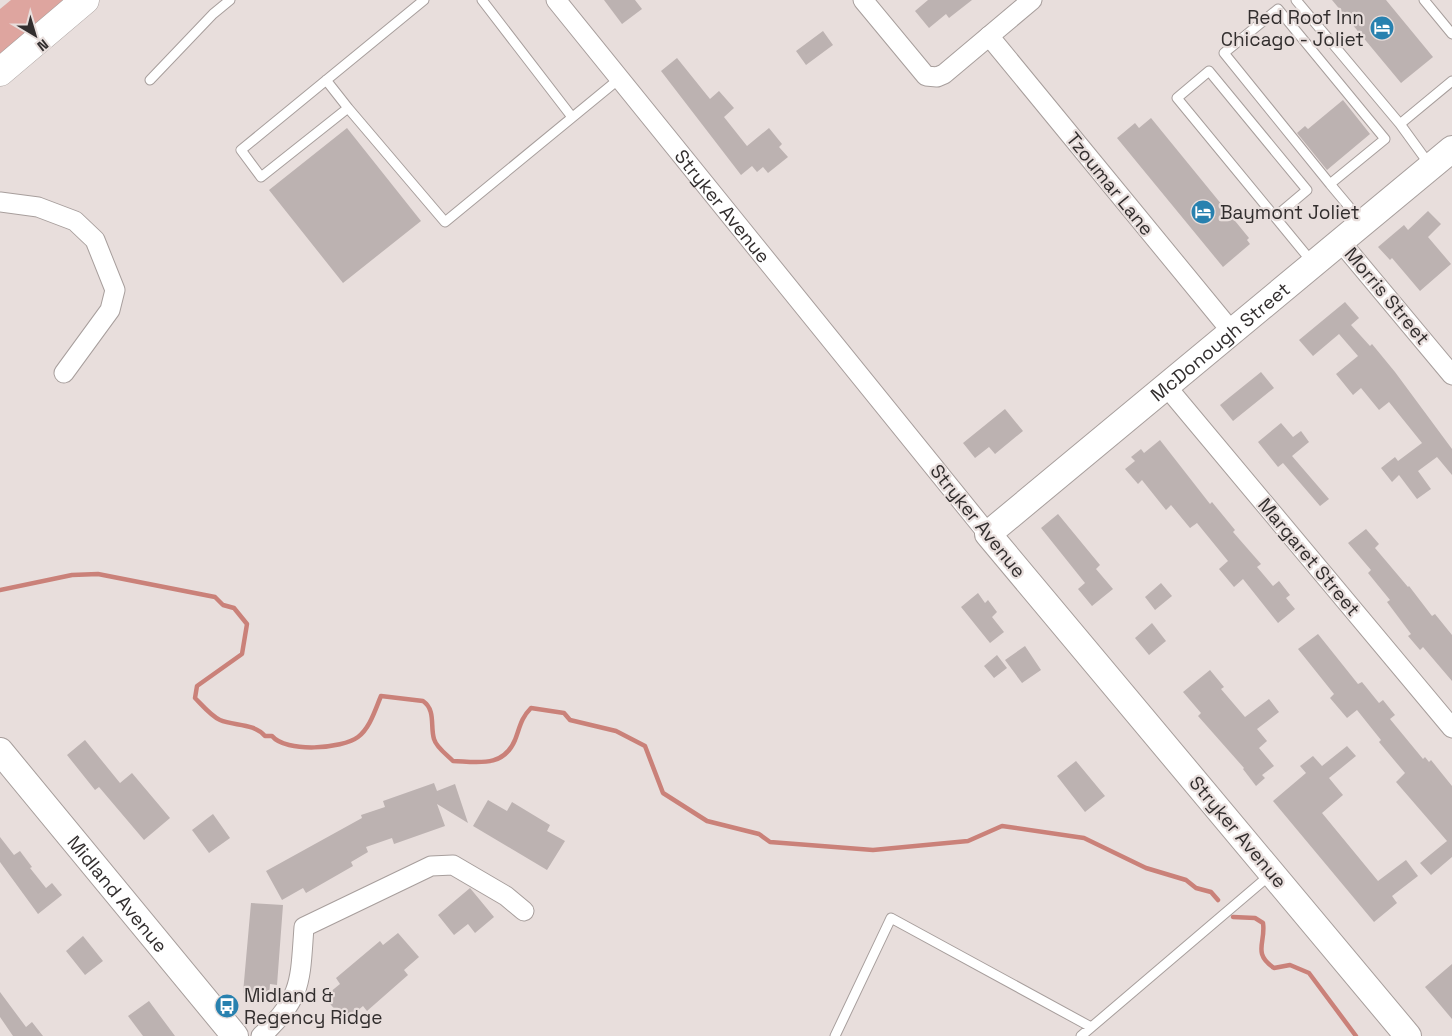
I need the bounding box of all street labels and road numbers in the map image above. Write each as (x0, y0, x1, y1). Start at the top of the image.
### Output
street label: Tzoumar Lane (1061, 127, 1159, 241)
street label: Stryker Avenue (669, 144, 776, 268)
street label: Morris Street (1339, 242, 1435, 350)
street label: McDonough Street (1145, 276, 1295, 407)
street label: Stryker Avenue (925, 459, 1031, 583)
street label: Margaret Street (1252, 493, 1366, 621)
street label: Stryker Avenue (1184, 771, 1292, 893)
street label: Midland Avenue (62, 830, 173, 957)

